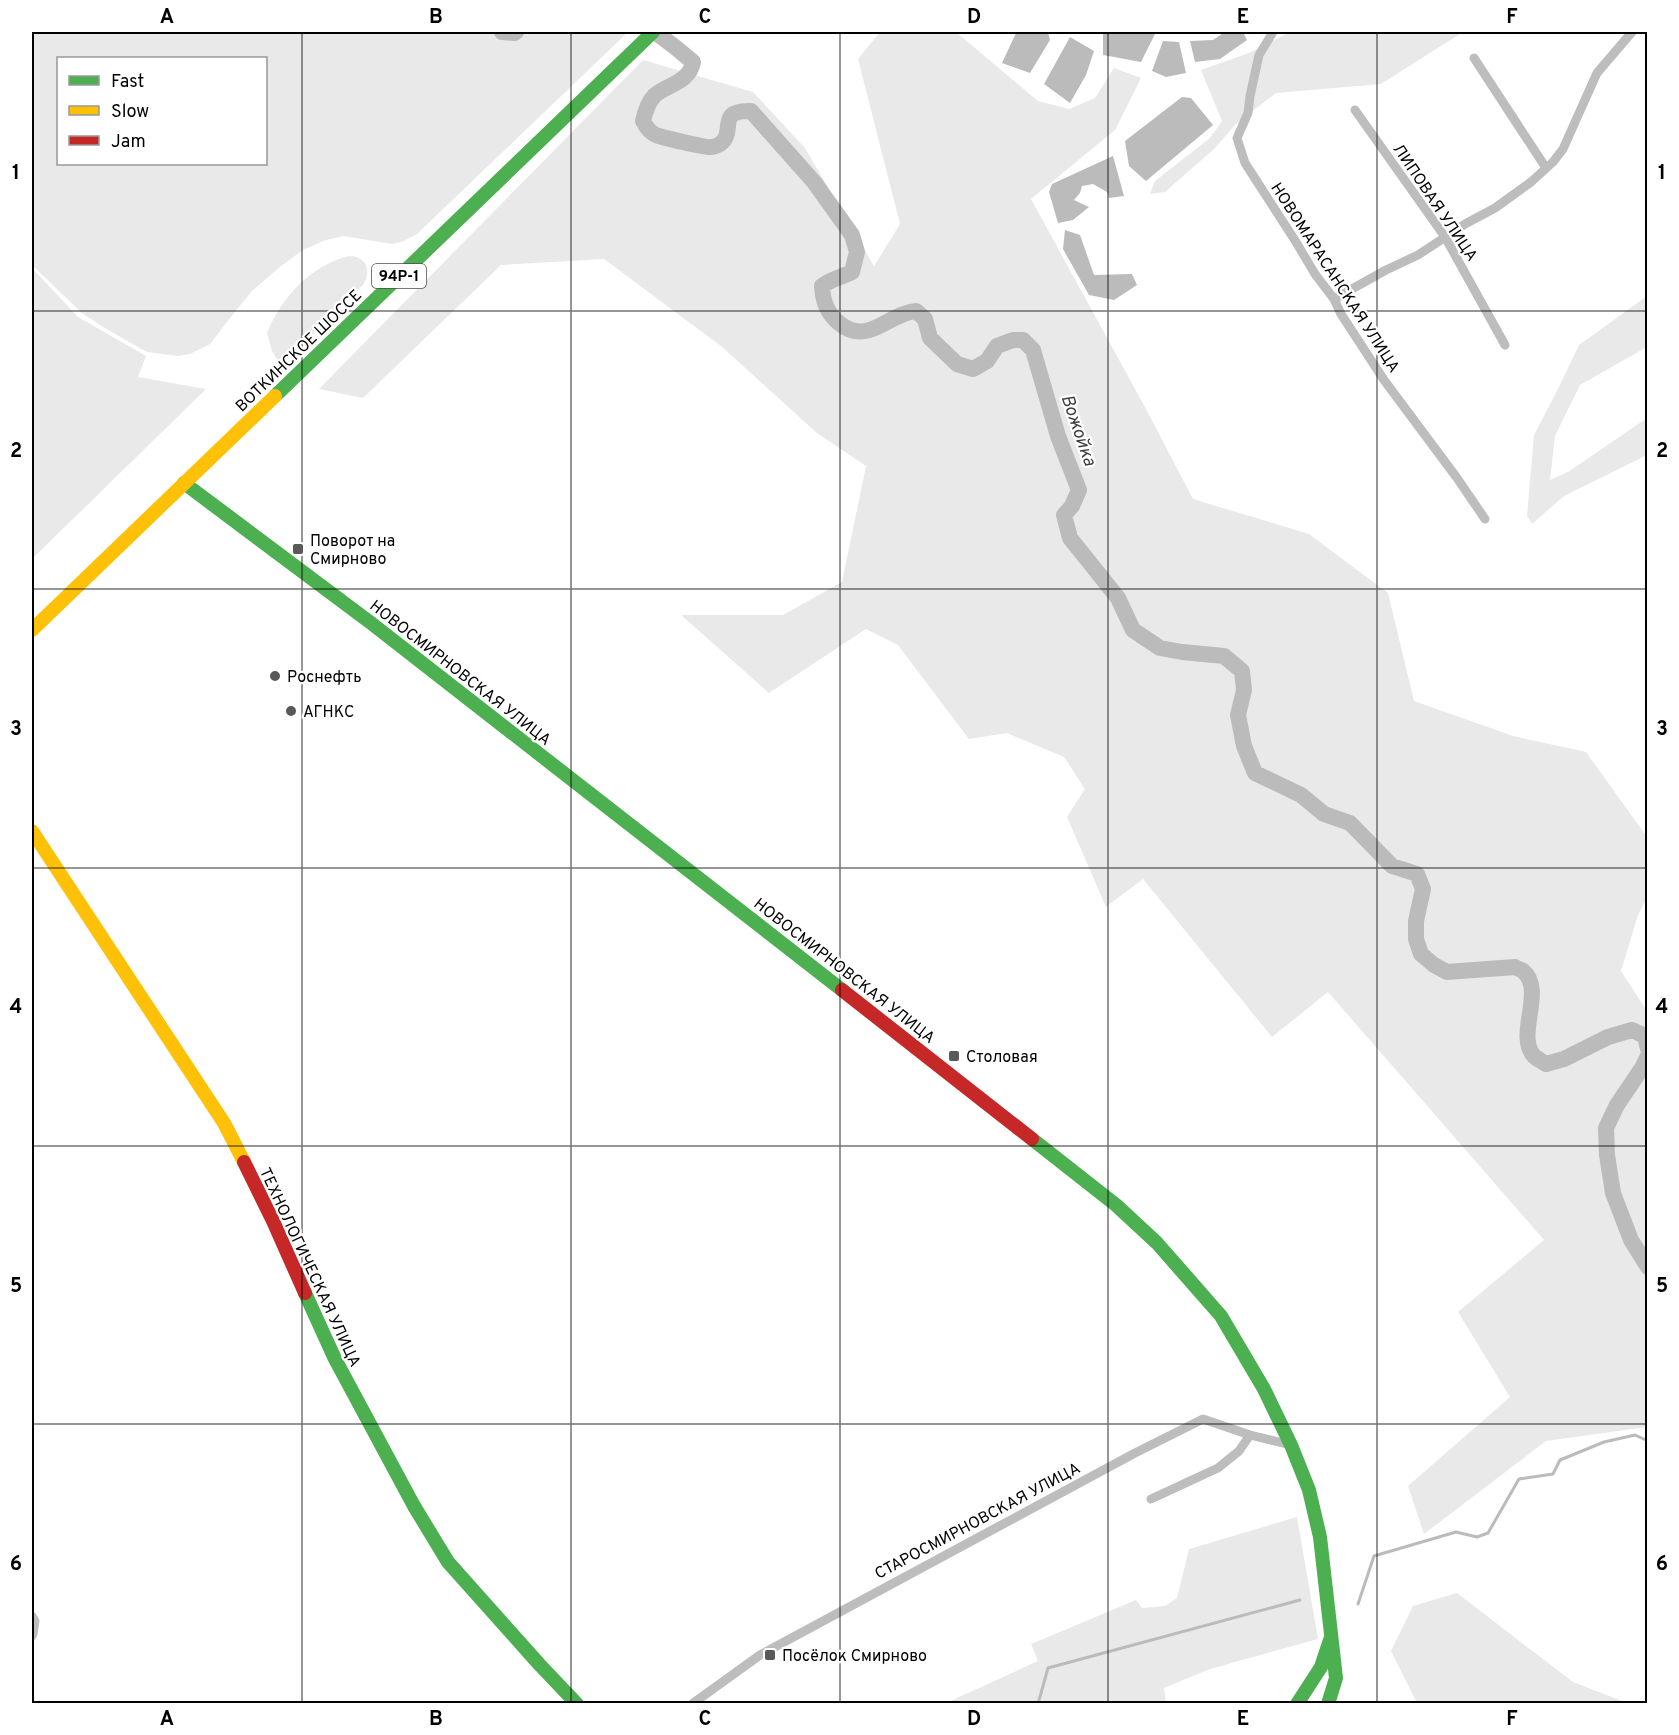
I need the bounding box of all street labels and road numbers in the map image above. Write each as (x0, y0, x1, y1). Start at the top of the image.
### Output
street label: ЛИПОВАЯ УЛИЦА (1388, 141, 1481, 266)
street label: НОВОМАРАСАНСКАЯ УЛИЦА (1265, 179, 1403, 377)
road number: 94Р-1 (372, 264, 426, 288)
street label: ВОТКИНСКОЕ ШОССЕ (232, 286, 367, 417)
street label: НОВОСМИРНОВСКАЯ УЛИЦА (365, 597, 555, 751)
street label: НОВОСМИРНОВСКАЯ УЛИЦА (749, 895, 939, 1049)
street label: ТЕХНОЛОГИЧЕСКАЯ УЛИЦА (254, 1165, 364, 1371)
street label: СТАРОСМИРНОВСКАЯ УЛИЦА (872, 1459, 1084, 1585)

